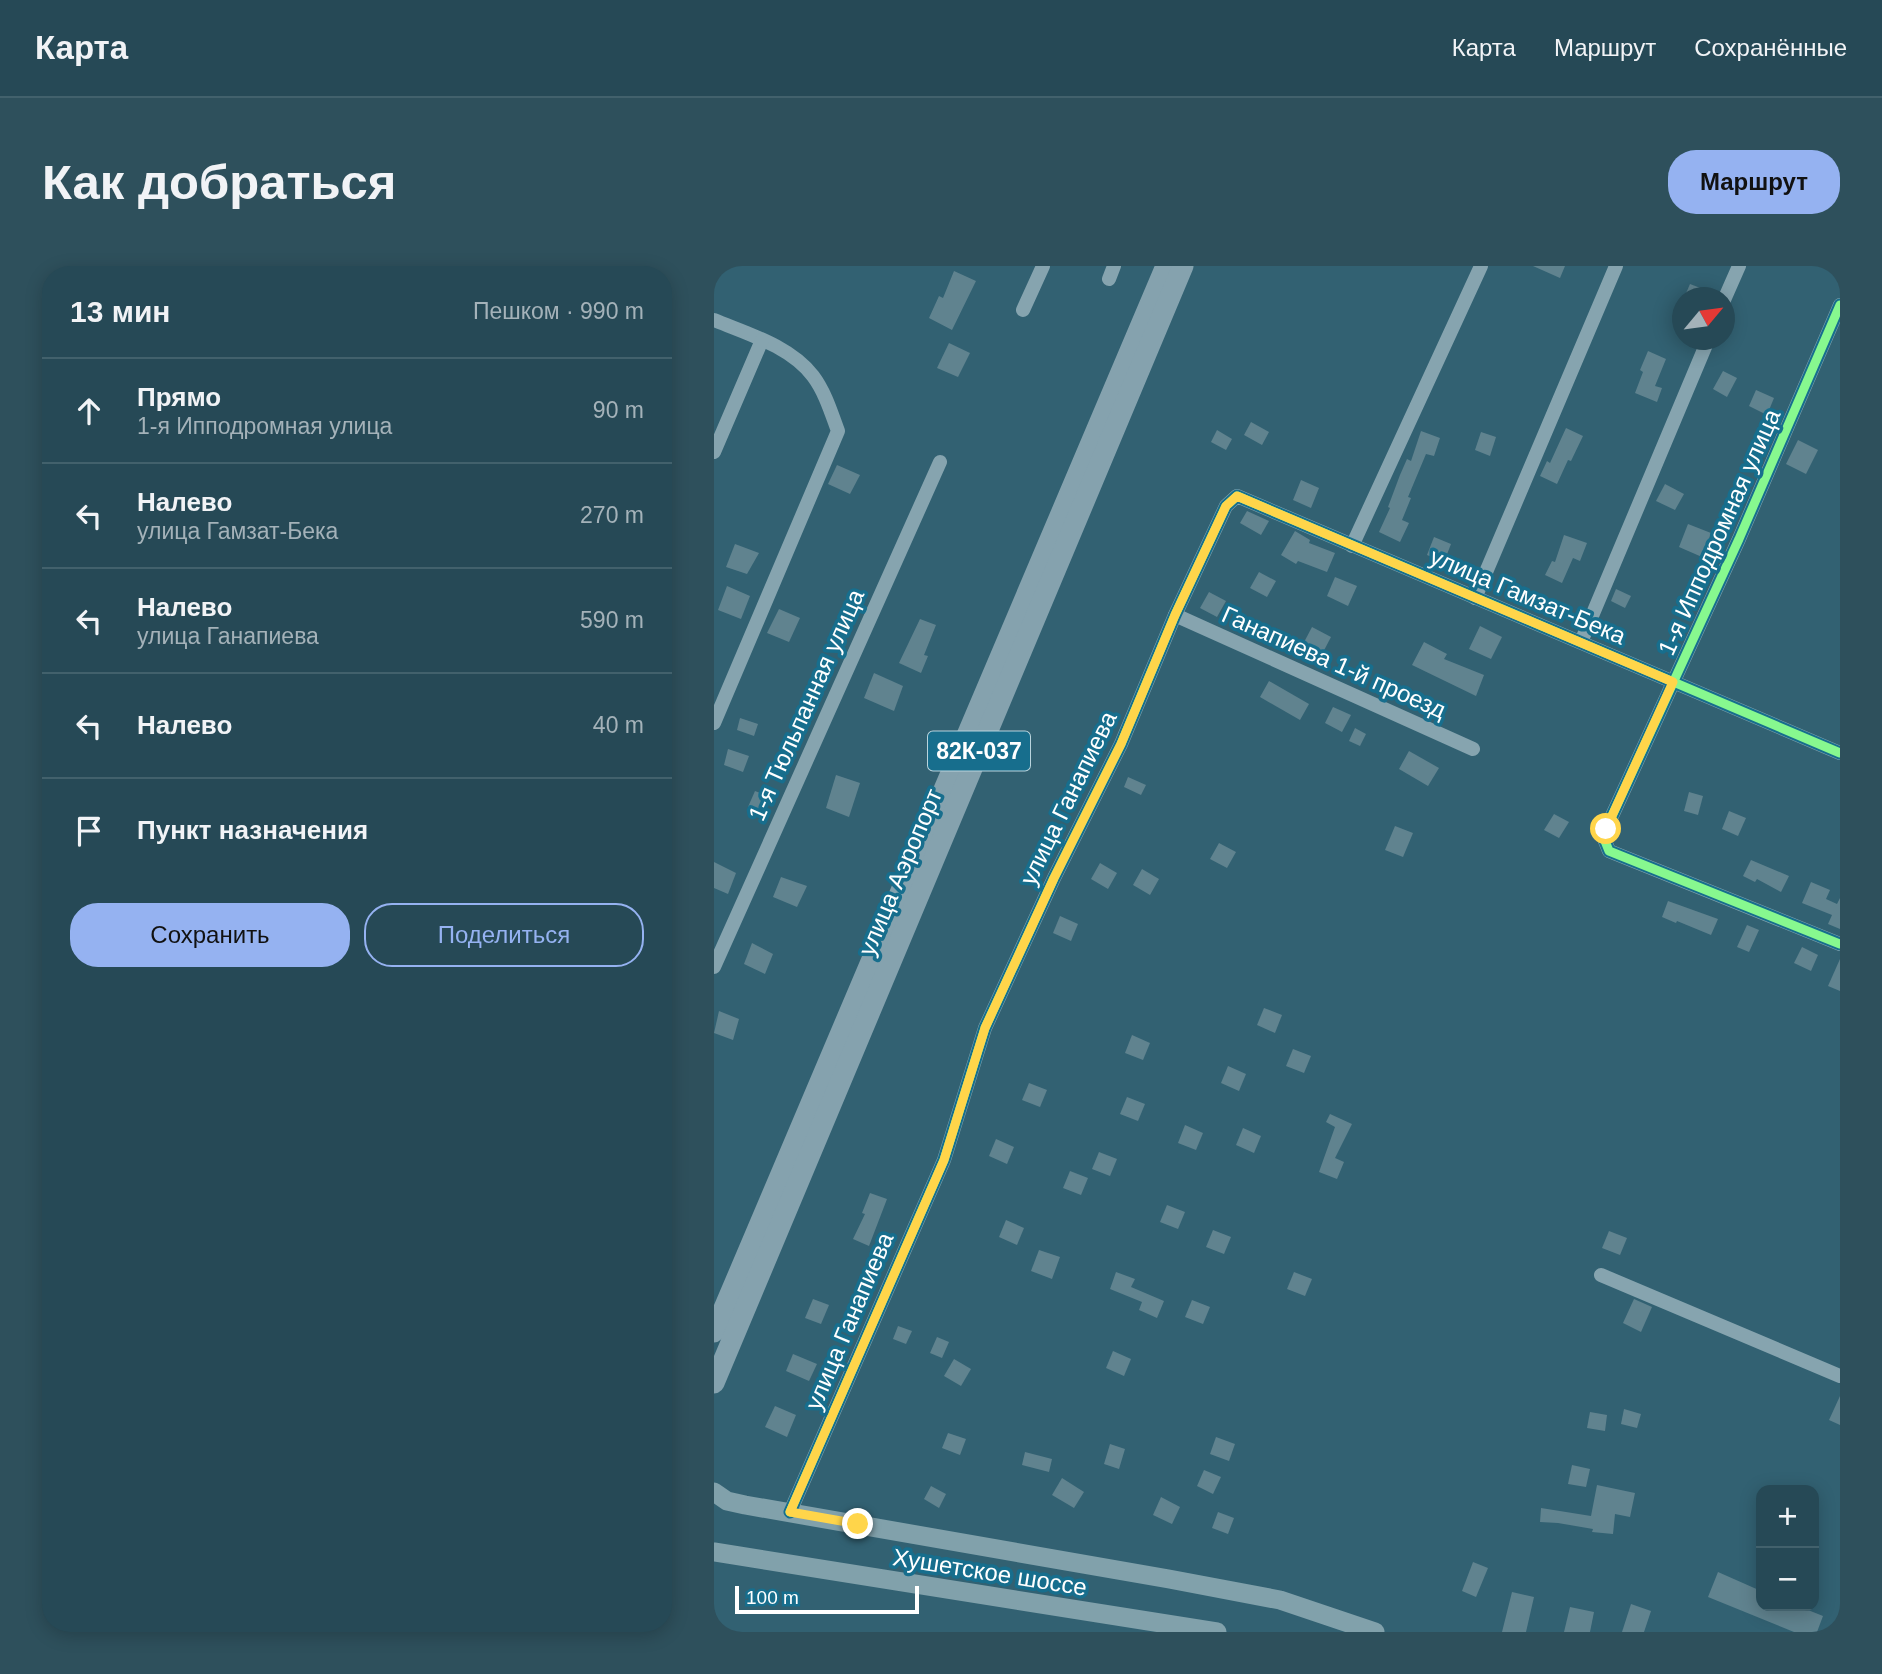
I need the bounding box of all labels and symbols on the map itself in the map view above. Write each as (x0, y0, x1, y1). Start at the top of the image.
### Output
north arrow (1672, 287, 1735, 350)
street label: 1-я Ипподромная улица (1652, 404, 1786, 659)
street label: улица Гамзат-Бека (1426, 543, 1631, 650)
street label: 1-я Тюльпанная улица (743, 585, 870, 825)
street label: Ганапиева 1-й проезд (1218, 600, 1450, 724)
street label: улица Ганапиева (1014, 706, 1122, 889)
road number: 82К-037 (928, 732, 1030, 771)
street label: улица Аэропорт (853, 785, 947, 959)
route start (1590, 813, 1621, 844)
street label: улица Ганапиева (799, 1228, 899, 1414)
route end (842, 1508, 873, 1539)
street label: Хушетское шоссе (891, 1543, 1089, 1601)
scale bar (735, 1583, 919, 1615)

